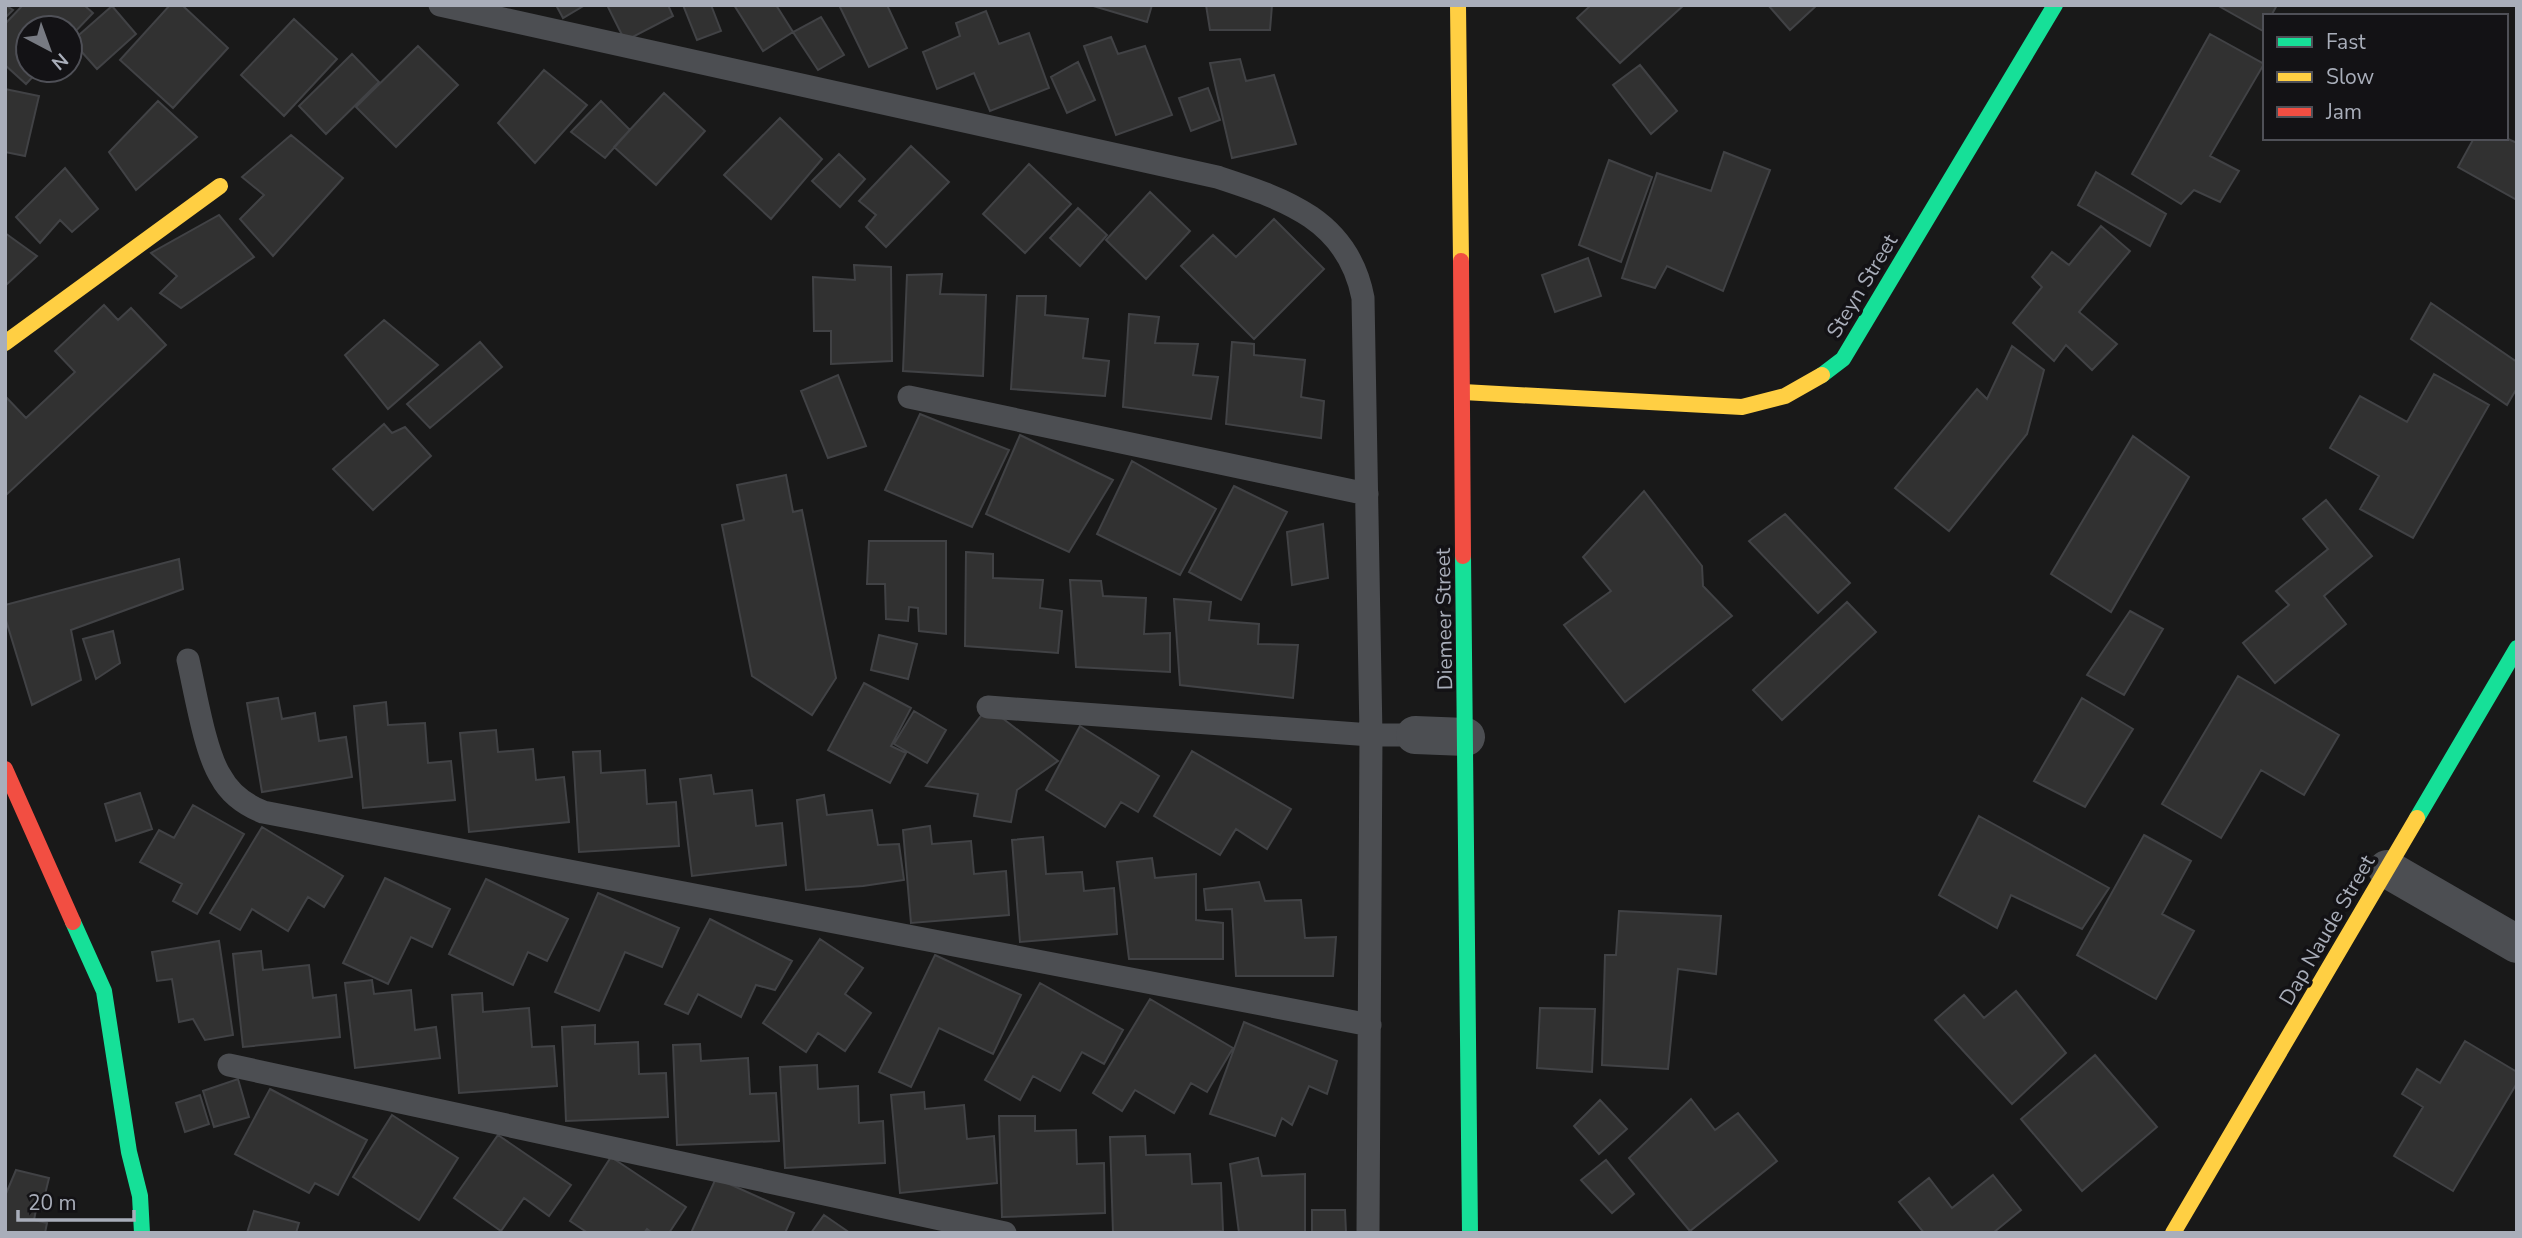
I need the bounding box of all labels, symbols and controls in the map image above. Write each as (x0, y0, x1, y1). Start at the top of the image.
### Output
north arrow (14, 14, 84, 84)
legend (2263, 14, 2508, 140)
text: Fast (2326, 28, 2366, 56)
text: N (46, 47, 73, 76)
text: Slow (2326, 63, 2375, 91)
text: Jam (2325, 98, 2362, 126)
street label: Steyn Street (1820, 228, 1904, 343)
street label: Diemeer Street (1429, 547, 1459, 690)
street label: Dap Naude Street (2273, 849, 2382, 1010)
scale bar (18, 1178, 133, 1222)
text: 20 m (28, 1189, 77, 1217)

